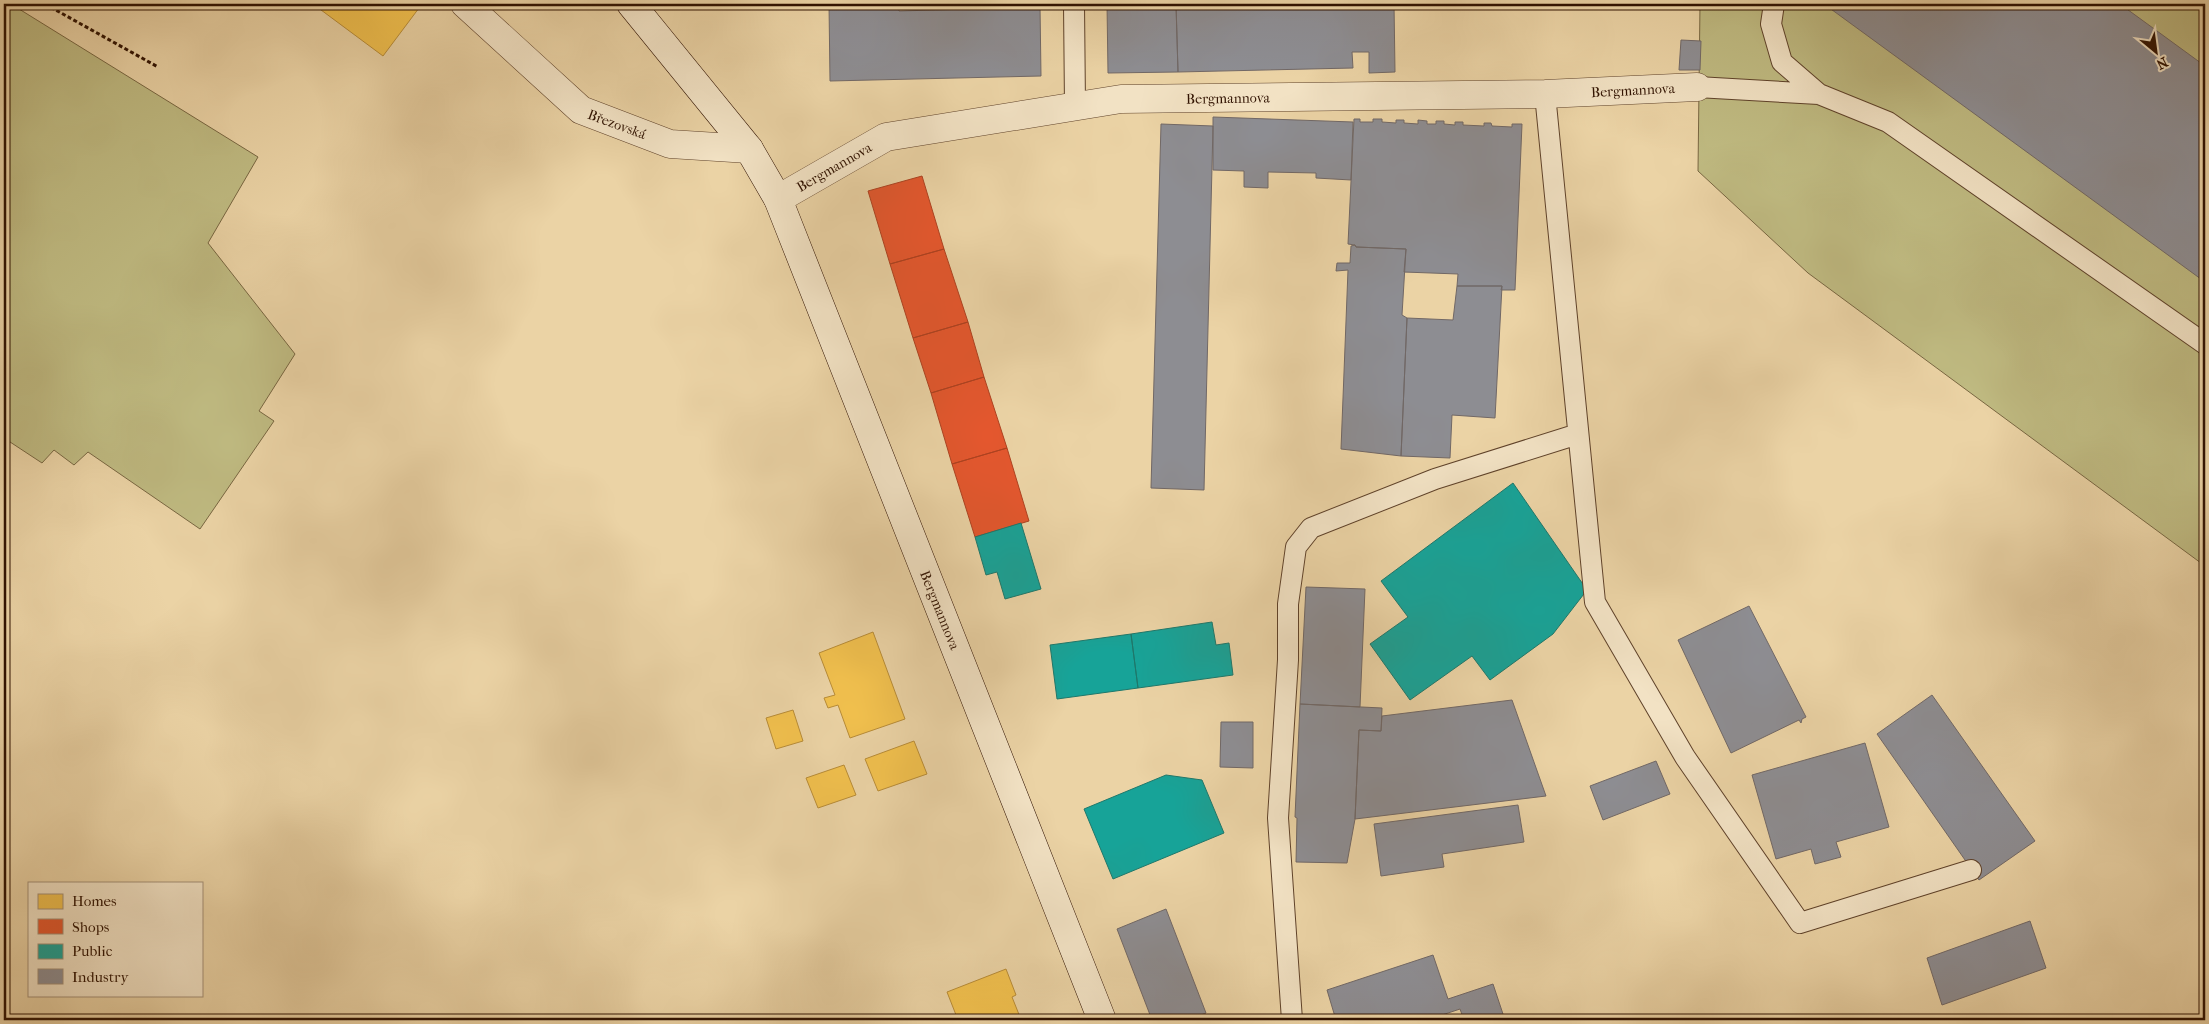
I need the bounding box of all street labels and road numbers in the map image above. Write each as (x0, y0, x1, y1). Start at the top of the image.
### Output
street label: Bergmannova (1591, 80, 1676, 101)
street label: Bergmannova (1186, 89, 1271, 108)
street label: Březovská (585, 106, 649, 143)
street label: Bergmannova (794, 139, 875, 196)
street label: Bergmannova (916, 568, 963, 653)

